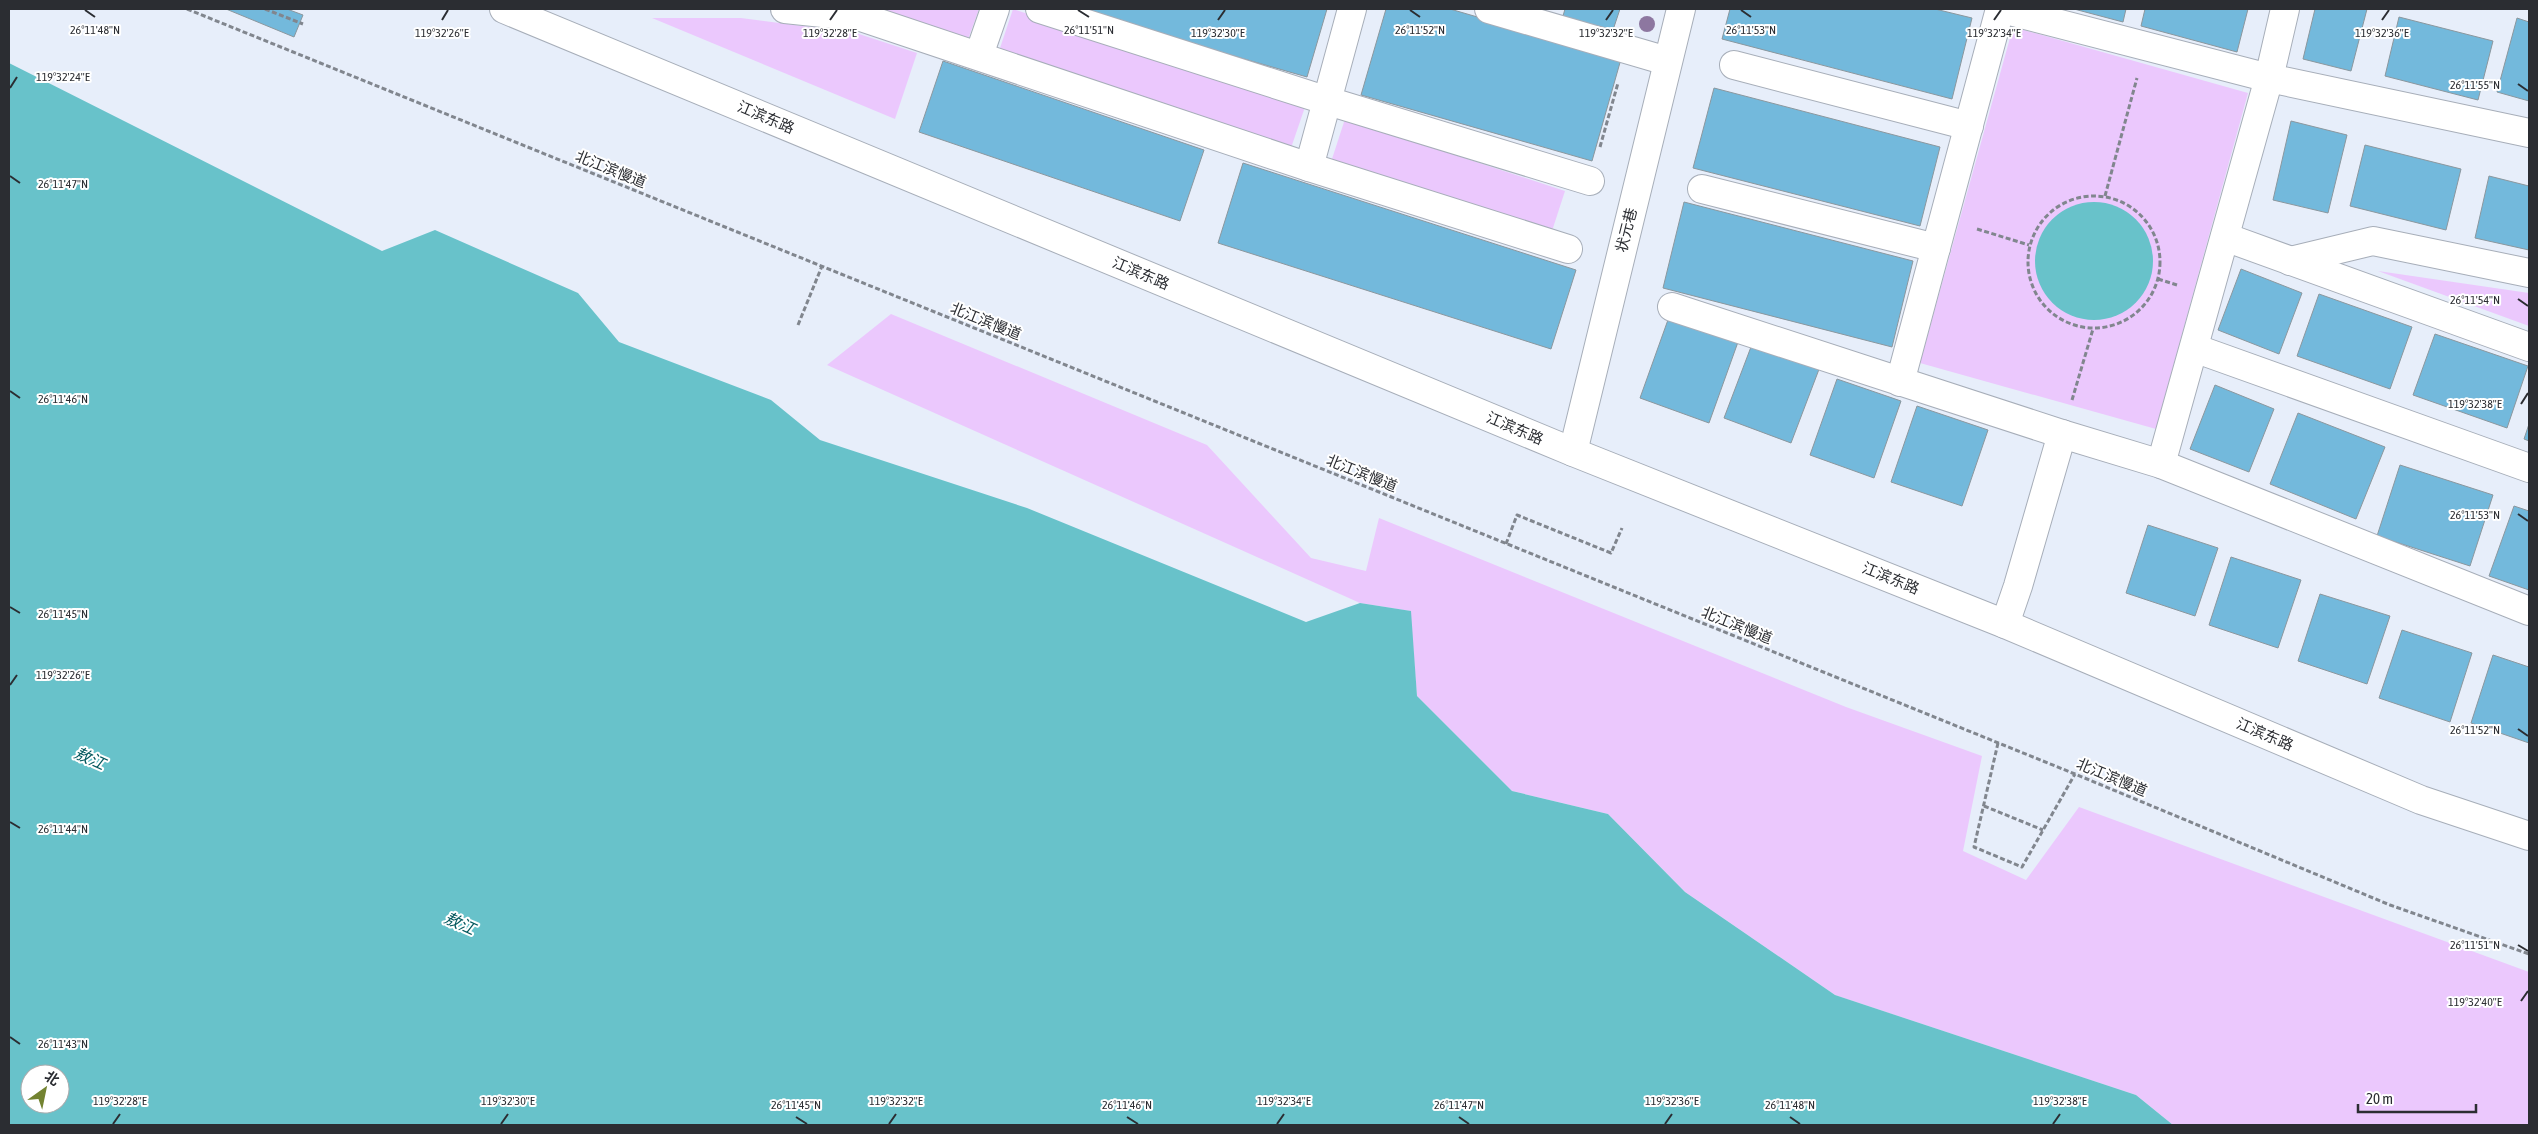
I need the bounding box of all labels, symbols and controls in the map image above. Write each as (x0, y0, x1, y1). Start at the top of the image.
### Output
text: 26°11'48"N (70, 23, 120, 37)
text: 26°11'51"N (1064, 23, 1114, 37)
text: 26°11'52"N (1395, 23, 1445, 37)
text: 26°11'53"N (1726, 23, 1776, 37)
text: 119°32'26"E (415, 26, 469, 40)
text: 119°32'28"E (803, 26, 857, 40)
text: 119°32'30"E (1191, 26, 1245, 40)
text: 119°32'32"E (1579, 26, 1633, 40)
text: 119°32'34"E (1967, 26, 2021, 40)
text: 119°32'36"E (2355, 26, 2409, 40)
text: 119°32'24"E (36, 70, 90, 84)
text: 26°11'55"N (2450, 78, 2500, 92)
street label: 江滨东路 (735, 97, 797, 137)
street label: 北江滨慢道 (573, 147, 649, 191)
text: 26°11'47"N (38, 177, 88, 191)
street label: 状元巷 (1612, 206, 1640, 254)
street label: 江滨东路 (1110, 253, 1172, 293)
text: 26°11'54"N (2450, 293, 2500, 307)
street label: 北江滨慢道 (948, 299, 1024, 343)
text: 26°11'46"N (38, 392, 88, 406)
text: 119°32'38"E (2448, 397, 2502, 411)
street label: 江滨东路 (1484, 408, 1546, 448)
street label: 北江滨慢道 (1324, 451, 1400, 495)
text: 26°11'53"N (2450, 508, 2500, 522)
street label: 江滨东路 (1860, 559, 1922, 597)
street label: 北江滨慢道 (1699, 603, 1775, 647)
text: 26°11'45"N (38, 607, 88, 621)
text: 119°32'26"E (36, 668, 90, 682)
street label: 江滨东路 (2234, 714, 2296, 754)
text: 26°11'52"N (2450, 723, 2500, 737)
water label: 敖江 (72, 743, 110, 774)
street label: 北江滨慢道 (2074, 755, 2150, 799)
text: 26°11'44"N (38, 822, 88, 836)
water label: 敖江 (442, 908, 480, 939)
text: 26°11'51"N (2450, 938, 2500, 952)
text: 119°32'40"E (2448, 995, 2502, 1009)
text: 26°11'43"N (38, 1037, 88, 1051)
north arrow (20, 1064, 70, 1114)
text: 北 (42, 1068, 62, 1089)
scale bar (2358, 1082, 2476, 1114)
text: 20 m (2366, 1090, 2393, 1107)
text: 119°32'28"E (93, 1094, 147, 1108)
text: 119°32'30"E (481, 1094, 535, 1108)
text: 119°32'32"E (869, 1094, 923, 1108)
text: 119°32'34"E (1257, 1094, 1311, 1108)
text: 119°32'36"E (1645, 1094, 1699, 1108)
text: 119°32'38"E (2033, 1094, 2087, 1108)
text: 26°11'45"N (771, 1098, 821, 1112)
text: 26°11'46"N (1102, 1098, 1152, 1112)
text: 26°11'47"N (1434, 1098, 1484, 1112)
text: 26°11'48"N (1765, 1098, 1815, 1112)

